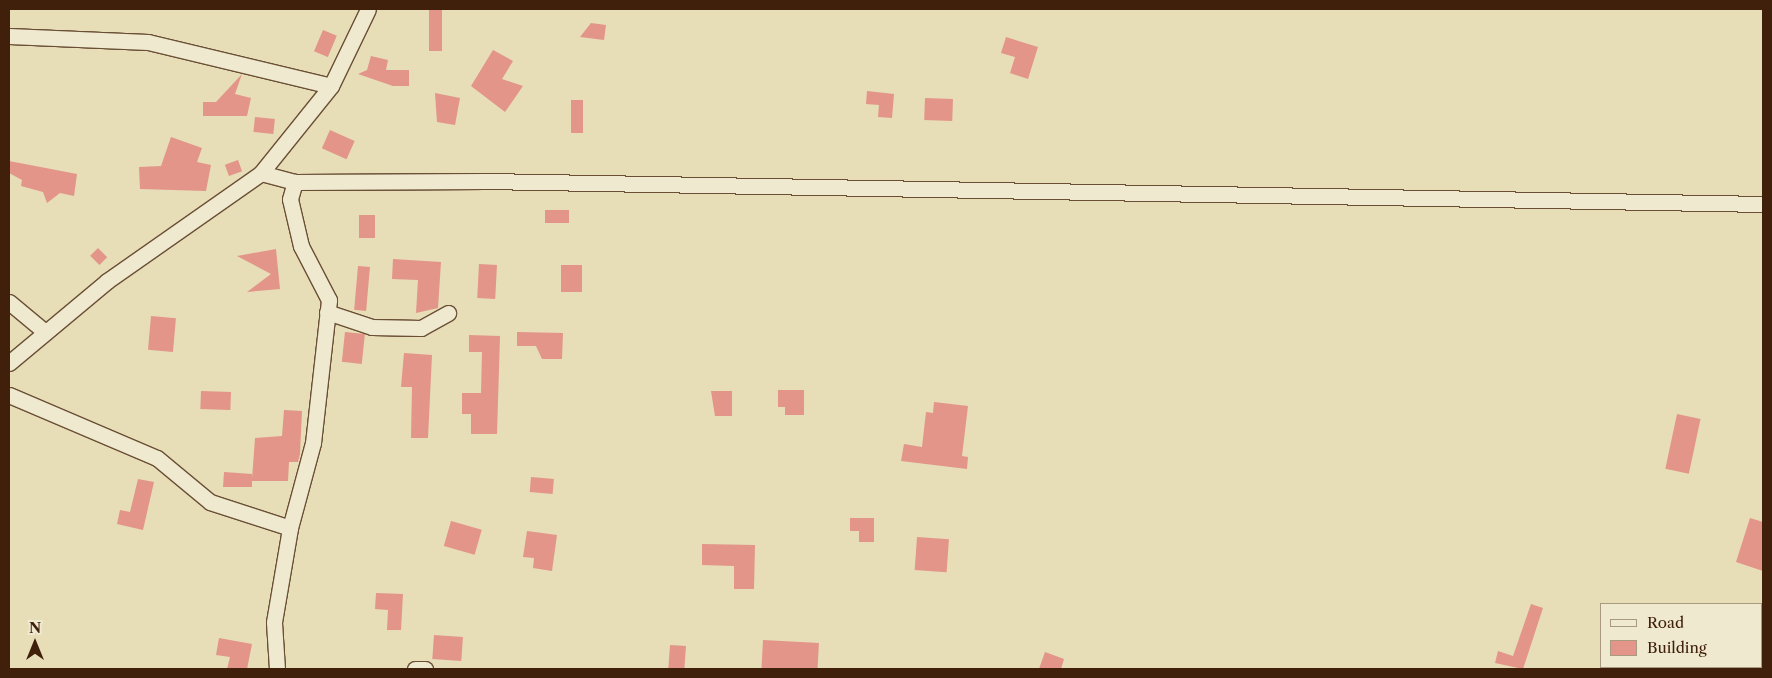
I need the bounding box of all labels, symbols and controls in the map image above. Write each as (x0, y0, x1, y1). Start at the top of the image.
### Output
legend (1600, 603, 1762, 668)
text: Road (1647, 613, 1684, 632)
north arrow (10, 618, 60, 668)
text: N (29, 619, 41, 637)
text: Building (1647, 638, 1707, 657)

